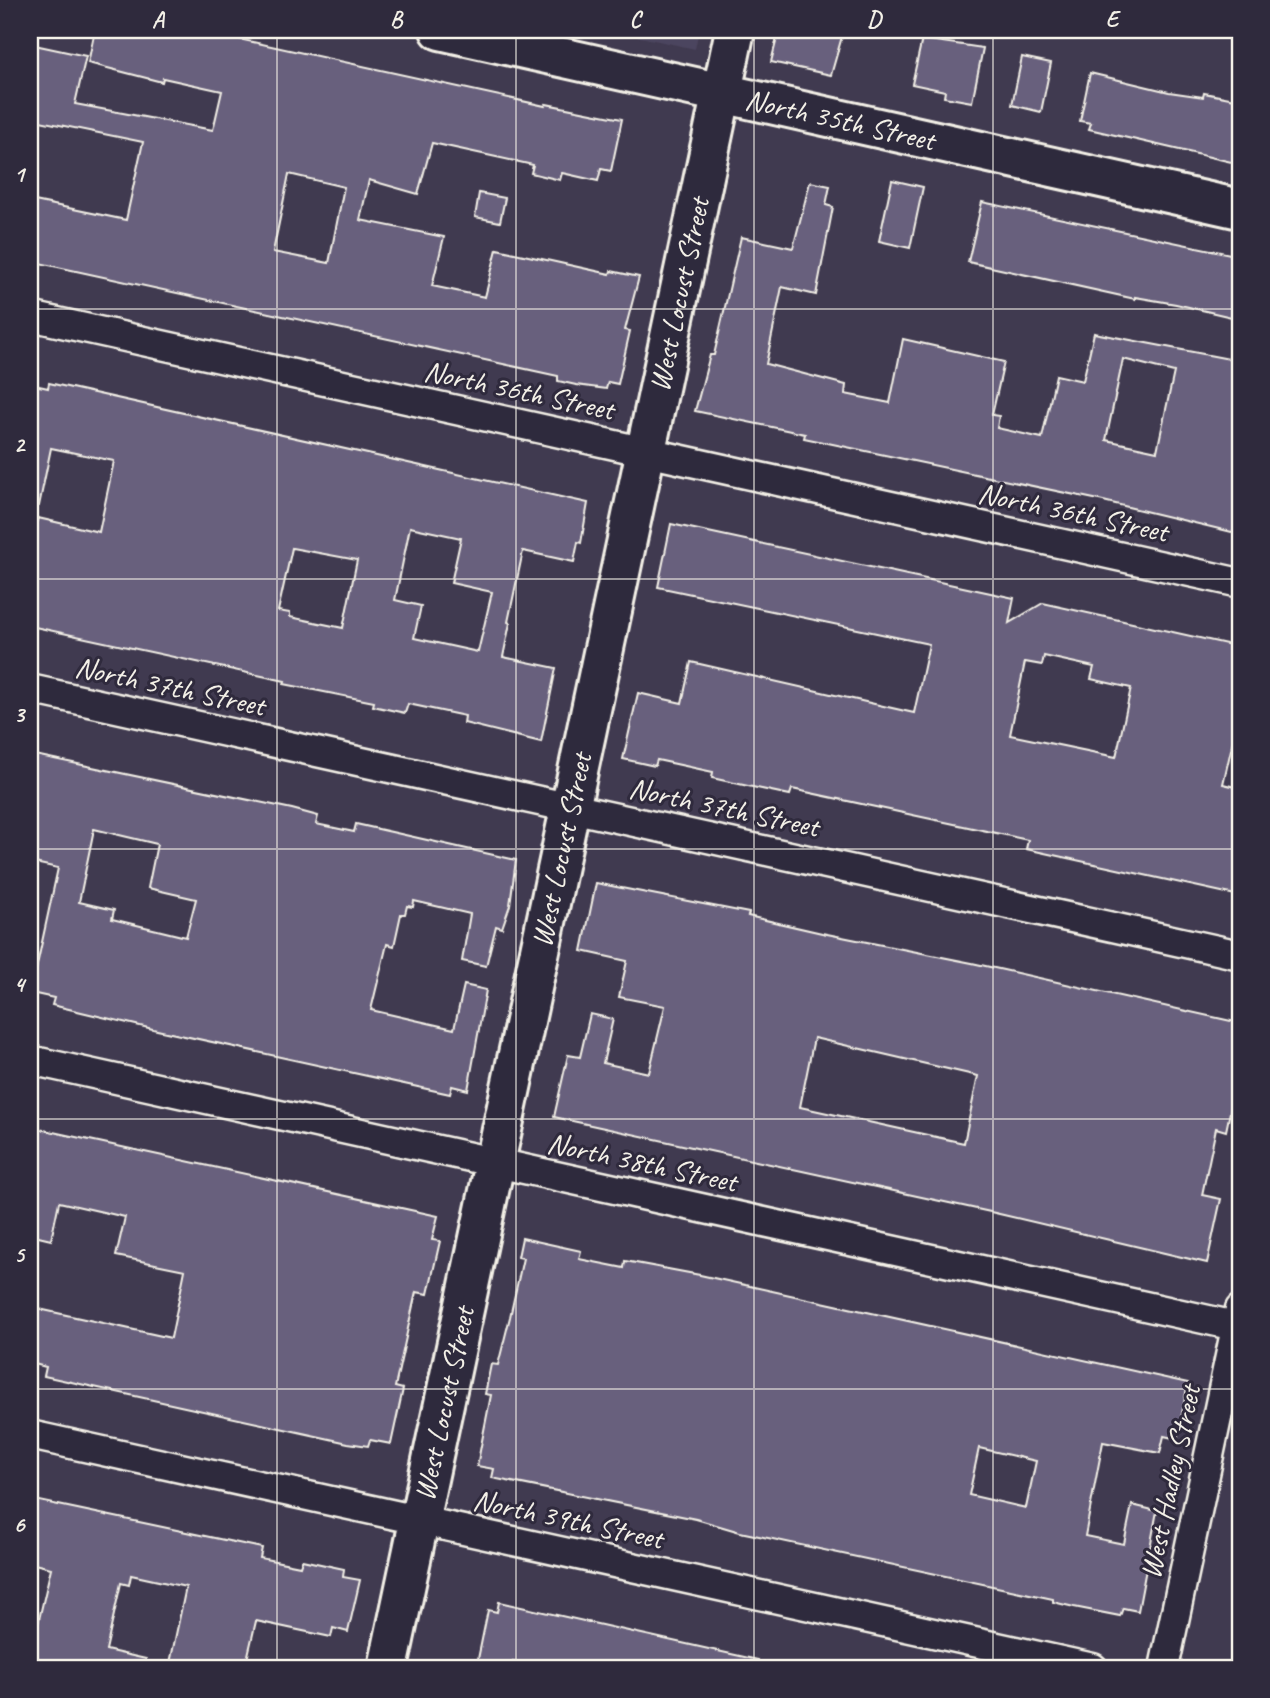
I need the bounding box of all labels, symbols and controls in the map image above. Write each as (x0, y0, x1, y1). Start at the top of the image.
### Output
text: A (152, 5, 166, 34)
text: B (390, 5, 404, 34)
text: C (630, 5, 644, 34)
text: D (867, 5, 883, 34)
text: E (1106, 5, 1122, 34)
street label: North 35th Street (742, 80, 941, 160)
text: 1 (14, 160, 27, 189)
street label: West Locust Street (640, 191, 719, 395)
street label: North 36th Street (421, 351, 620, 429)
text: 2 (14, 430, 27, 459)
street label: North 36th Street (975, 473, 1174, 551)
street label: North 37th Street (72, 647, 271, 725)
text: 3 (14, 700, 27, 729)
street label: West Locust Street (522, 747, 601, 950)
street label: North 37th Street (626, 768, 825, 846)
text: 4 (14, 970, 27, 999)
street label: North 38th Street (544, 1123, 743, 1201)
text: 5 (14, 1240, 26, 1269)
street label: West Locust Street (405, 1301, 484, 1504)
street label: West Hadley Street (1131, 1379, 1210, 1582)
street label: North 39th Street (470, 1480, 669, 1558)
text: 6 (14, 1510, 27, 1539)

